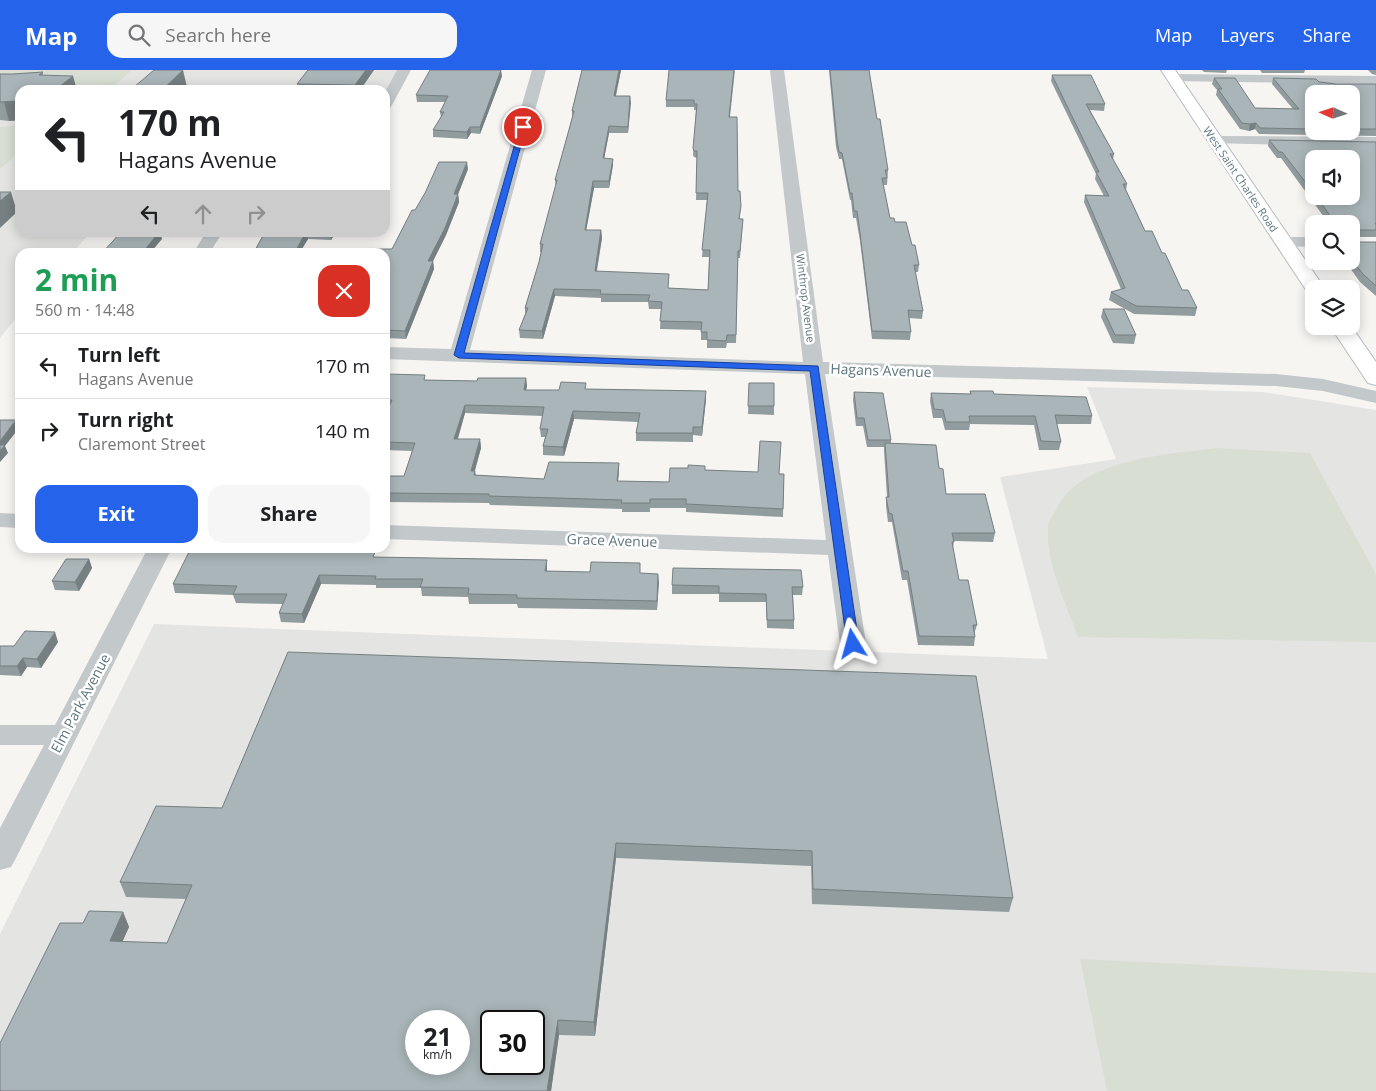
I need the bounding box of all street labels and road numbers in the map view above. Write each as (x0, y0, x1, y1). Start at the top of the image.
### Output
street label: West Saint Charles Road (1200, 123, 1282, 235)
street label: Winthrop Avenue (793, 253, 819, 343)
street label: Hagans Avenue (830, 359, 932, 381)
street label: Grace Avenue (566, 529, 658, 551)
street label: Elm Park Avenue (46, 650, 114, 756)

